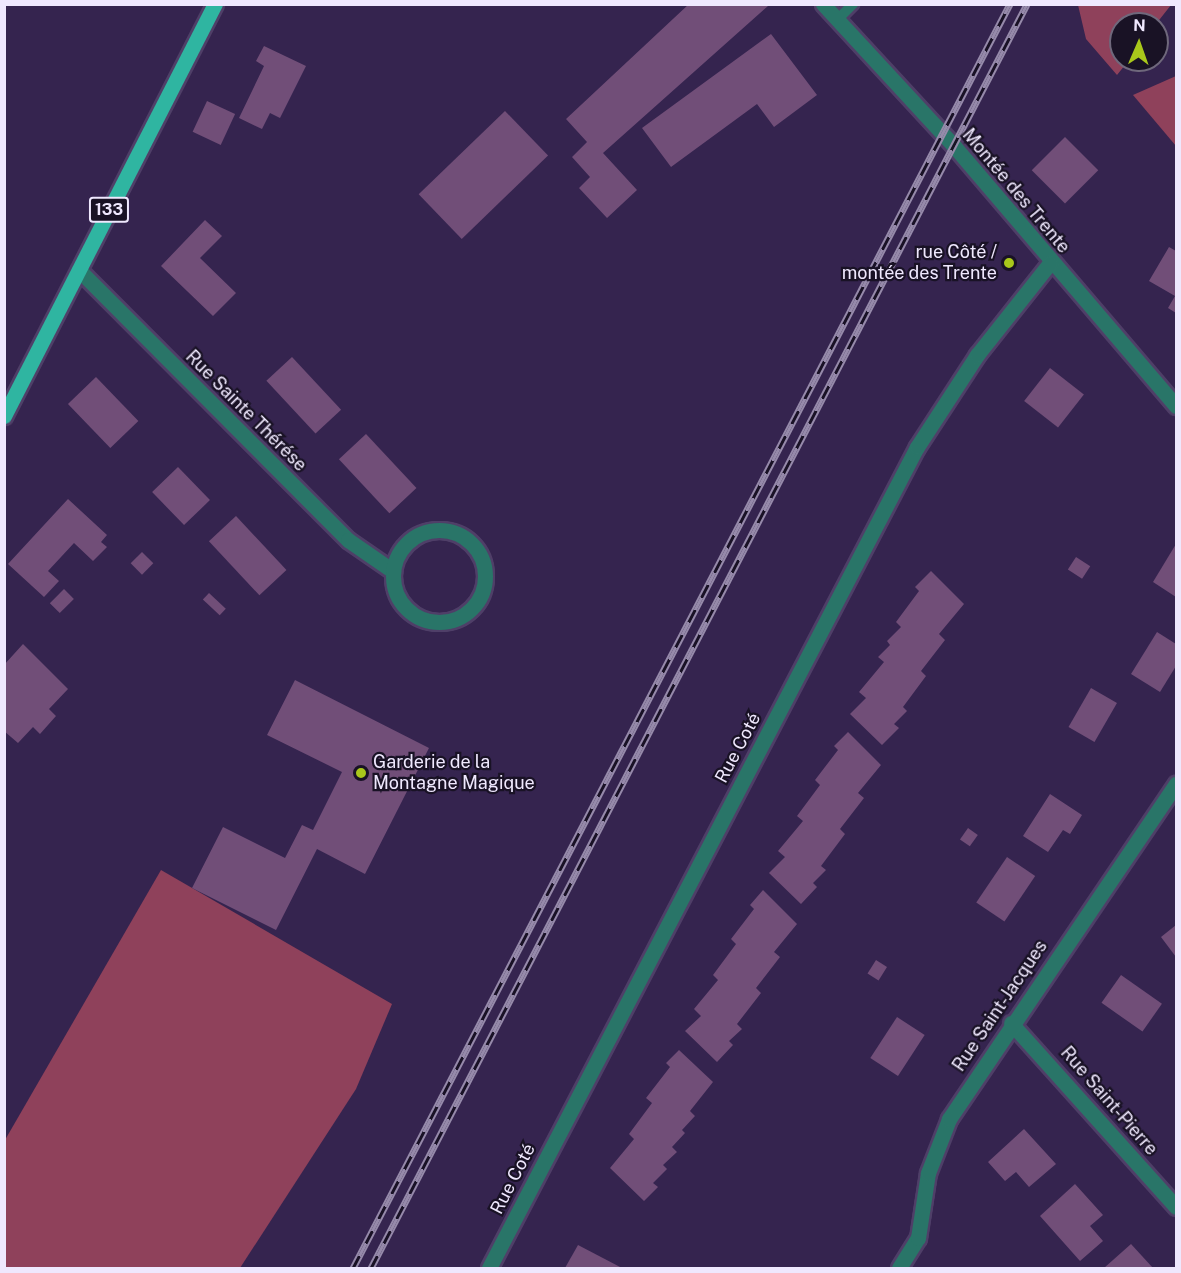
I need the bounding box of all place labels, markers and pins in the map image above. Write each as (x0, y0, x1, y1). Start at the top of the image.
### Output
place label: rue Côté / montée des Trente (841, 242, 997, 284)
marker: rue Côté / montée des Trente (1002, 256, 1016, 270)
place label: Garderie de la Montagne Magique (373, 752, 535, 795)
marker: Garderie de la Montagne Magique (354, 766, 368, 780)

